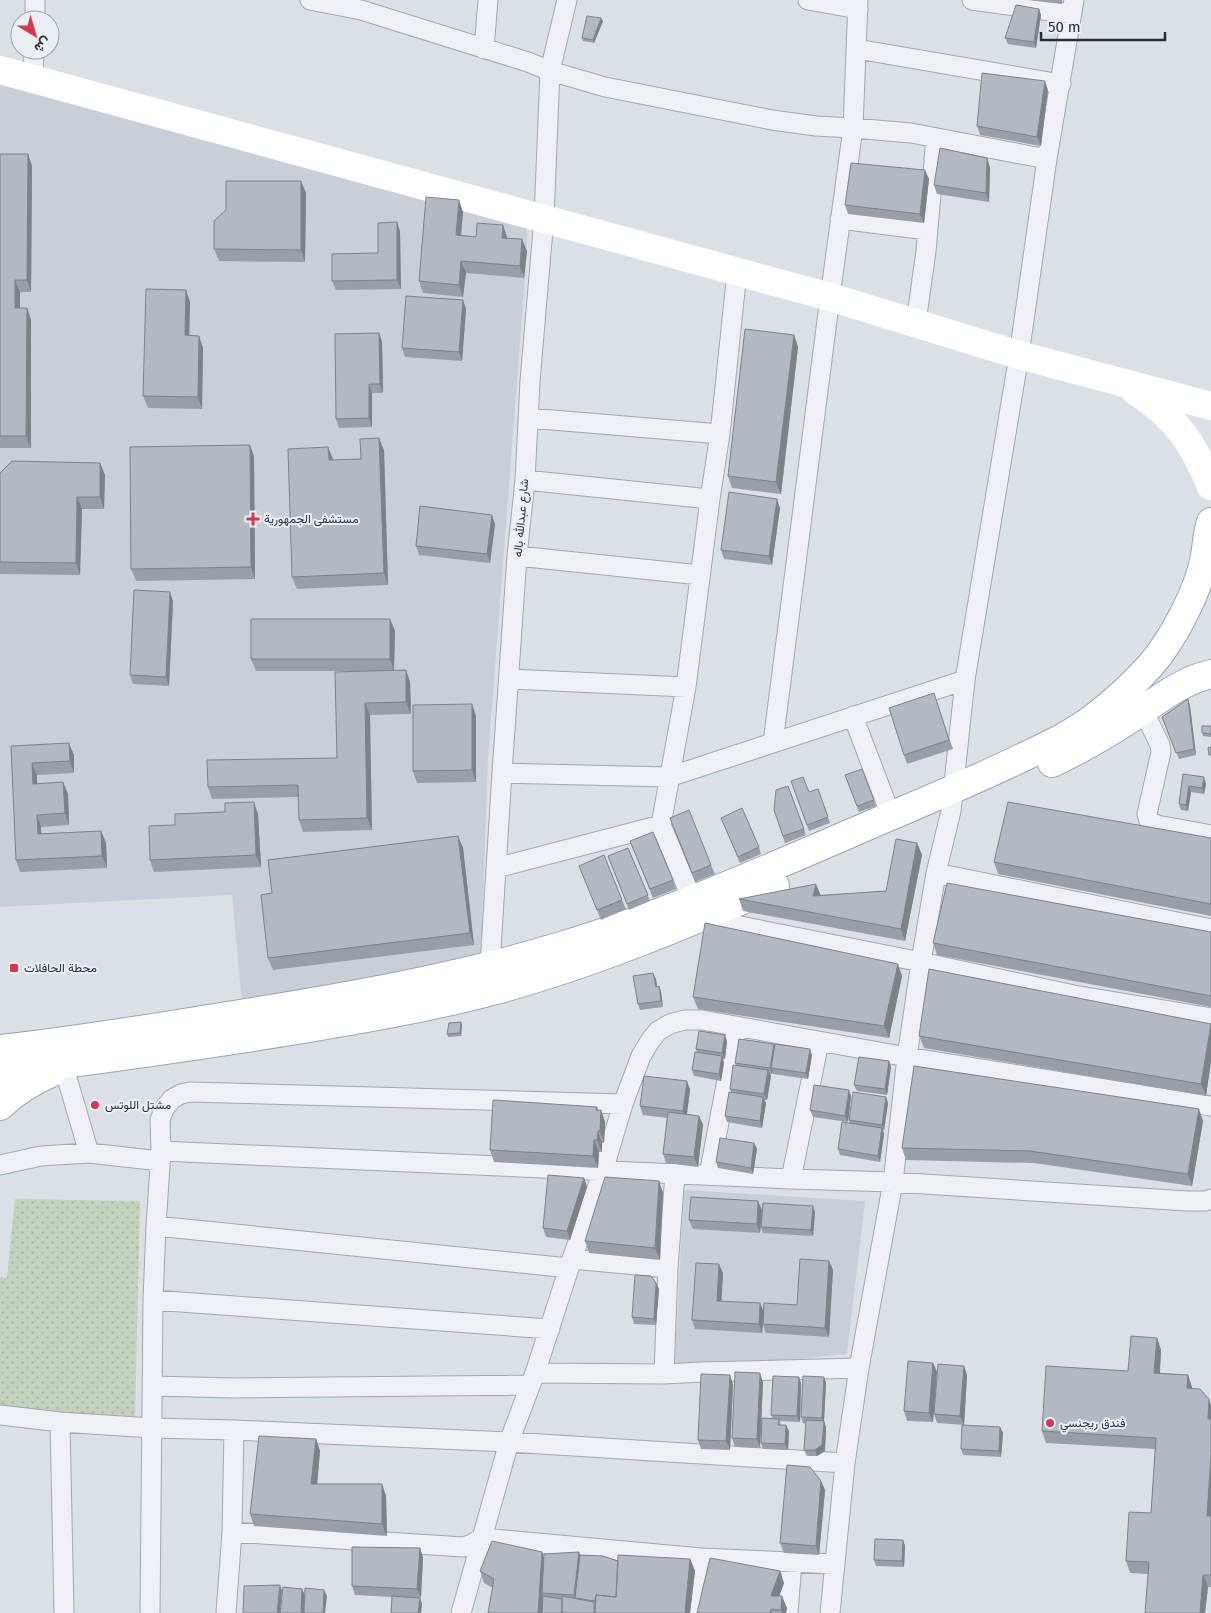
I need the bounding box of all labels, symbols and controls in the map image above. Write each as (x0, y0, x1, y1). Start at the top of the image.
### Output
north arrow (10, 10, 60, 60)
scale bar (1041, 10, 1165, 42)
text: 50 m (1048, 18, 1081, 36)
text: ش (31, 33, 55, 57)
street label: شارع عبدالله باله (511, 478, 533, 558)
marker: مستشفى الجمهورية (246, 512, 260, 526)
place label: مستشفى الجمهورية (264, 512, 359, 527)
place label: محطة الحافلات (24, 961, 97, 975)
marker: محطة الحافلات (8, 962, 20, 974)
place label: مشتل اللوتس (105, 1098, 171, 1113)
marker: مشتل اللوتس (89, 1099, 101, 1111)
place label: فندق ريجنسي (1060, 1416, 1125, 1433)
marker: فندق ريجنسي (1044, 1417, 1056, 1429)

